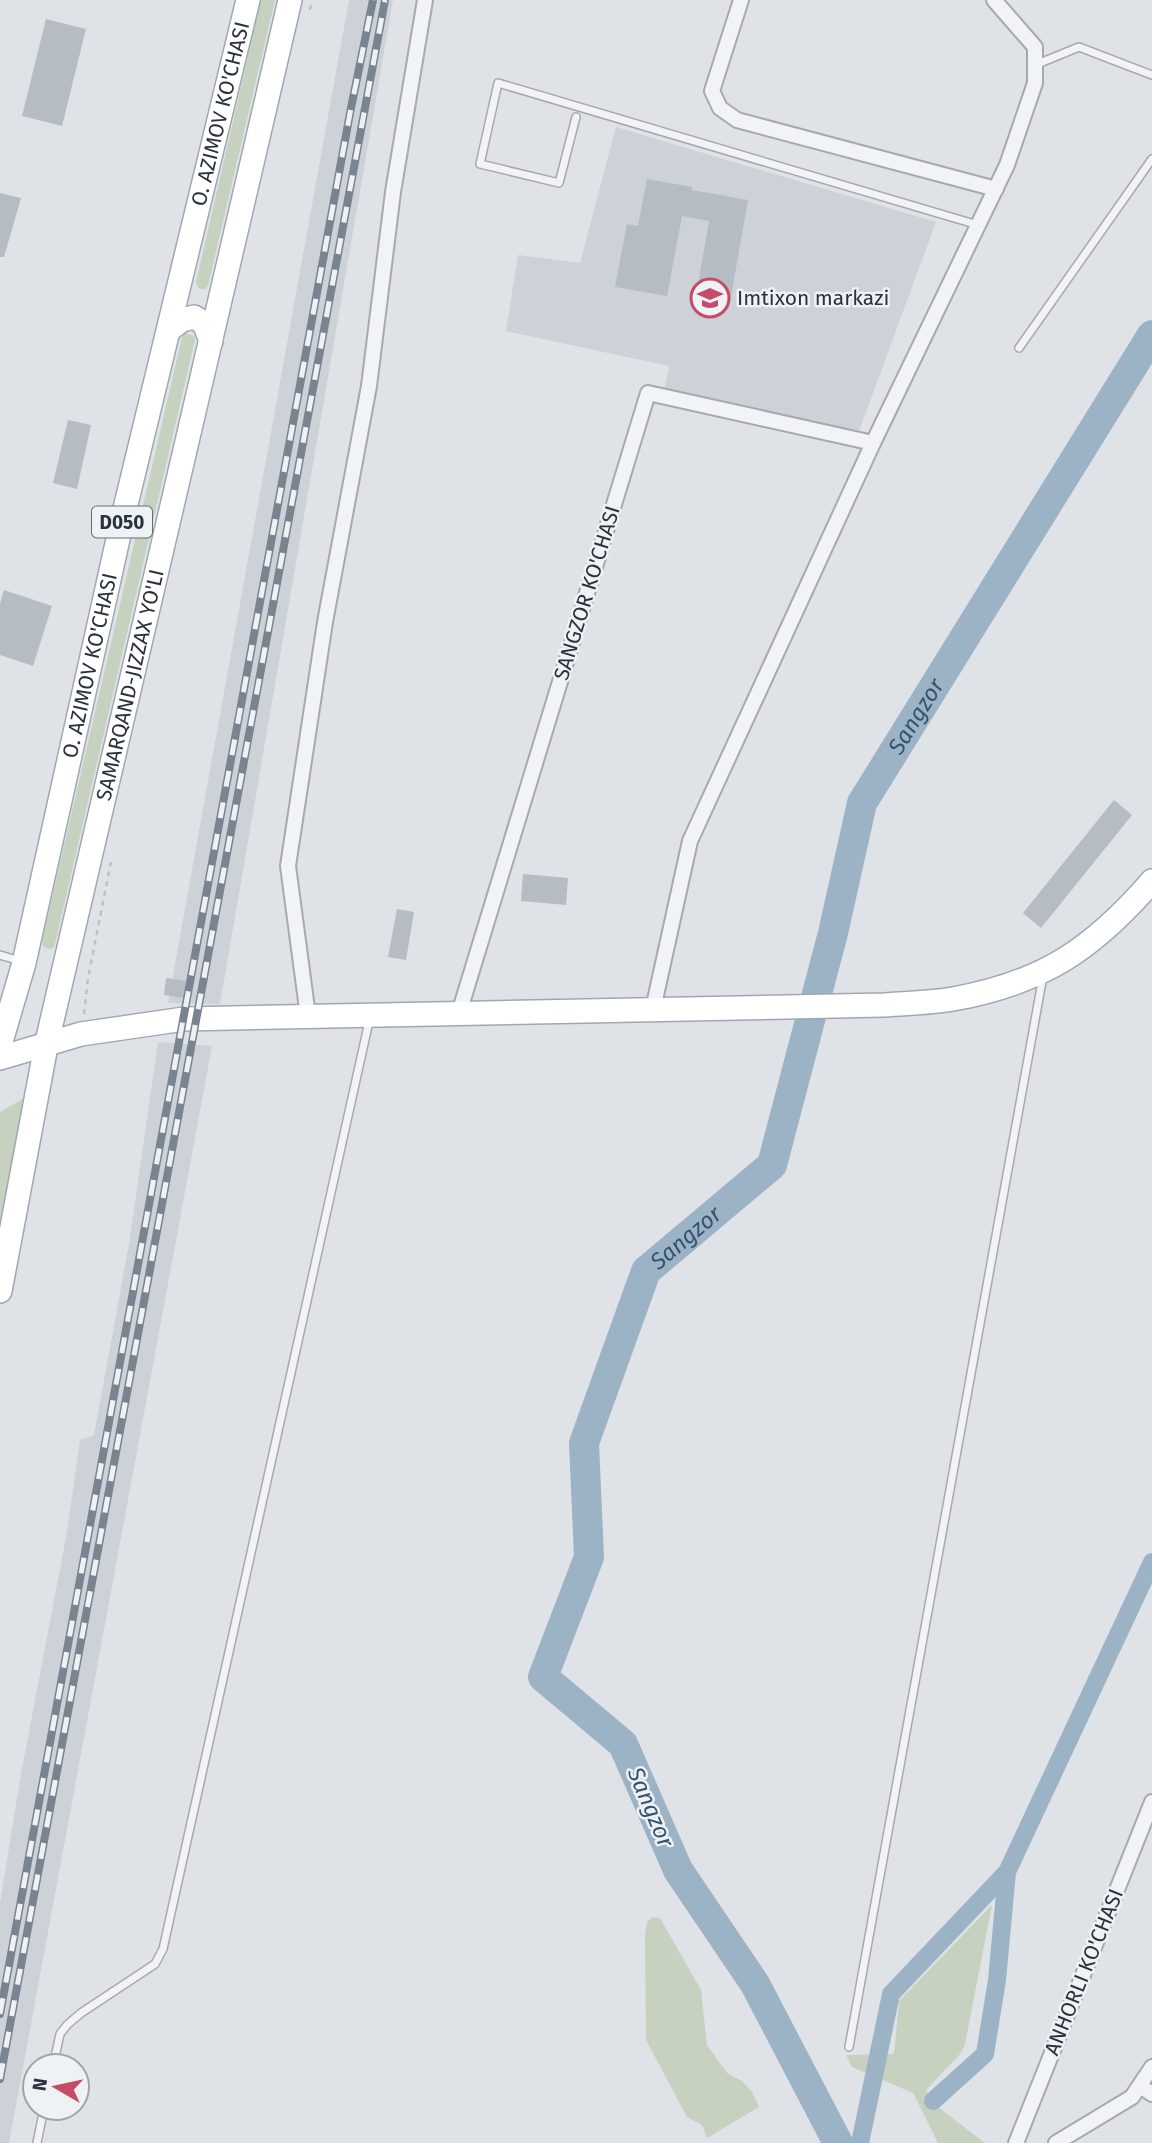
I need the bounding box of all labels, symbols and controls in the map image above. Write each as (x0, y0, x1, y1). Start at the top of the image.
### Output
street label: O. AZIMOV KO'CHASI (186, 19, 255, 209)
school or university icon: Imtixon markazi (689, 277, 731, 319)
place label: Imtixon markazi (737, 285, 889, 311)
street label: SANGZOR KO'CHASI (548, 503, 626, 683)
road number: D050 (92, 506, 152, 538)
street label: SAMARQAND-JIZZAX YO'LI (91, 567, 170, 803)
street label: O. AZIMOV KO'CHASI (57, 571, 123, 761)
water label: Sangzor (881, 672, 950, 760)
water label: Sangzor (644, 1199, 728, 1276)
water label: Sangzor (621, 1762, 681, 1852)
street label: ANHORLI KO'CHASI (1039, 1885, 1129, 2059)
north arrow (21, 2052, 91, 2122)
text: N (27, 2076, 52, 2092)

